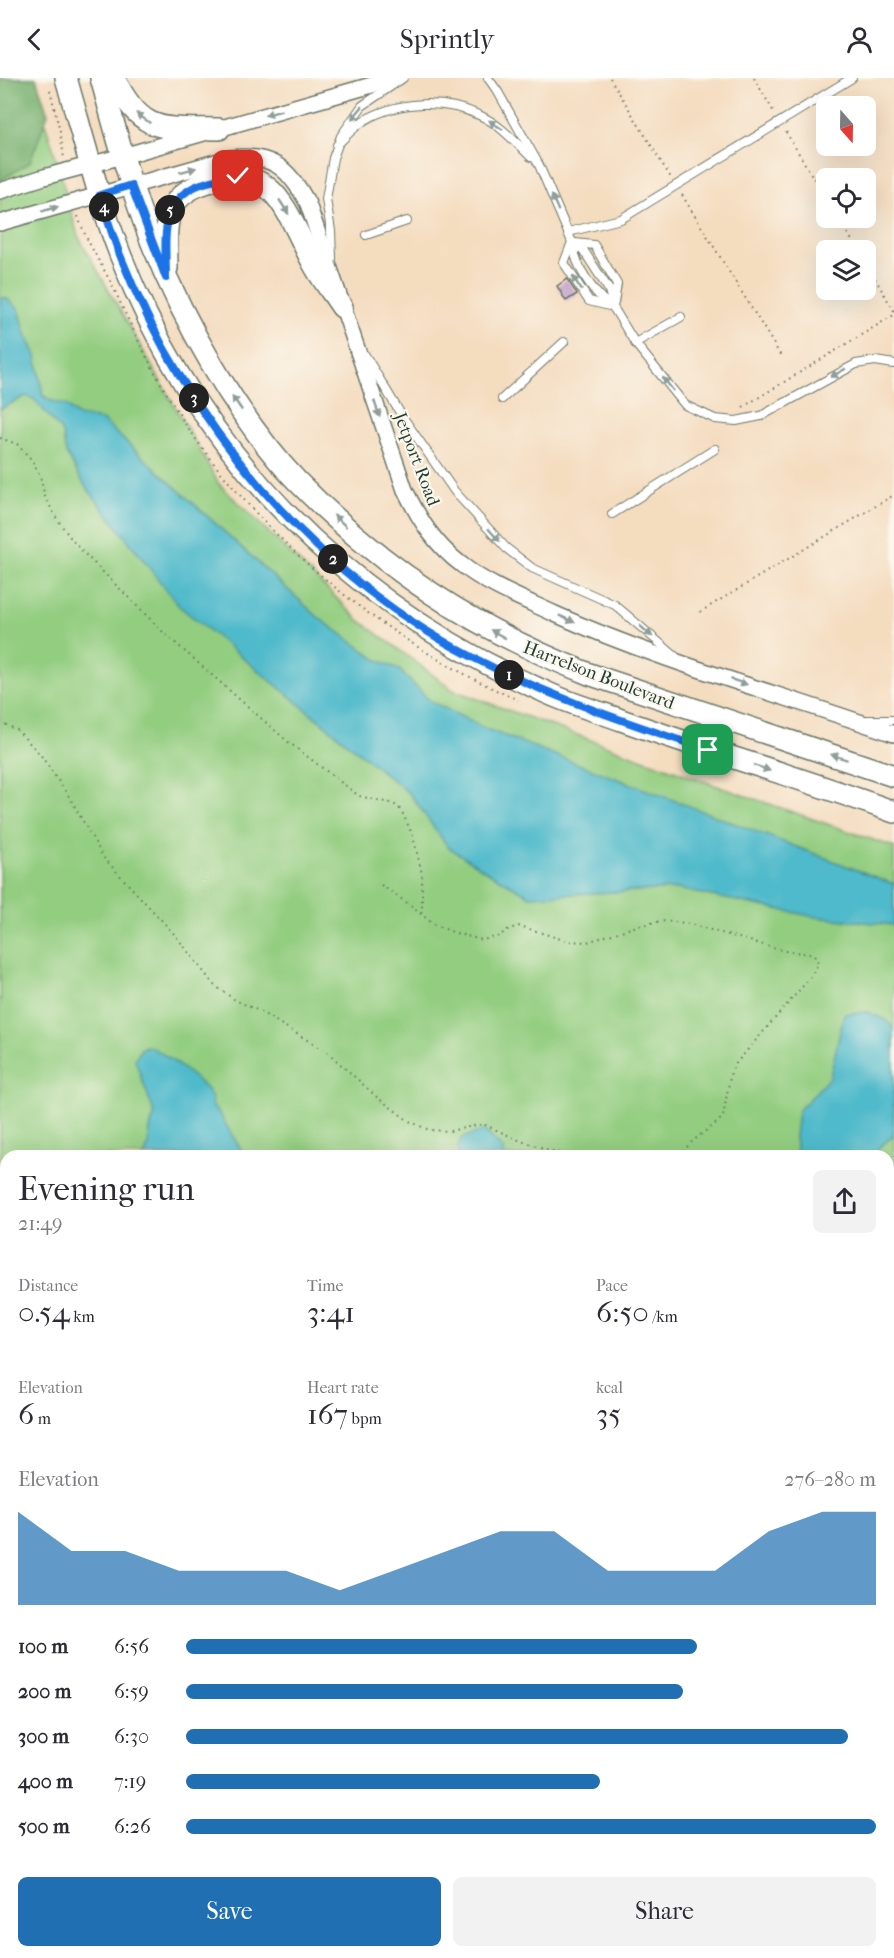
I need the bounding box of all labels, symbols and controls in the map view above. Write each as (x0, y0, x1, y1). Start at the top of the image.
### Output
icon: back (18, 23, 51, 56)
text: Sprintly (400, 23, 494, 55)
icon: person (843, 23, 876, 56)
north arrow (816, 96, 876, 156)
map controls (816, 96, 876, 300)
one-way arrow (350, 105, 363, 121)
one-way arrow (264, 109, 282, 118)
one-way arrow (135, 112, 151, 124)
one-way arrow (487, 120, 504, 131)
pin (212, 150, 263, 201)
icon: check (221, 159, 254, 192)
one-way arrow (179, 165, 197, 174)
button: locate (816, 168, 876, 228)
pin: 4 (89, 192, 119, 222)
pin: 5 (155, 195, 185, 225)
one-way arrow (551, 195, 560, 212)
text: 4 (99, 197, 109, 216)
one-way arrow (279, 199, 290, 215)
text: 5 (167, 200, 173, 219)
one-way arrow (41, 204, 59, 214)
button: layers (816, 240, 876, 300)
one-way arrow (572, 275, 583, 291)
one-way arrow (830, 368, 847, 378)
one-way arrow (662, 376, 675, 392)
pin: 3 (179, 383, 209, 413)
text: 3 (191, 388, 197, 407)
one-way arrow (232, 395, 243, 411)
one-way arrow (373, 400, 383, 418)
street label: Jetport Road (388, 408, 444, 509)
one-way arrow (332, 514, 347, 528)
one-way arrow (487, 528, 501, 543)
pin: 2 (318, 544, 348, 574)
text: 2 (329, 549, 337, 568)
one-way arrow (559, 614, 577, 624)
one-way arrow (638, 624, 653, 637)
one-way arrow (489, 629, 506, 639)
street label: Harrelson Boulevard (520, 637, 678, 714)
pin: 1 (494, 660, 524, 690)
text: 1 (506, 665, 512, 684)
one-way arrow (730, 677, 748, 687)
pin (682, 724, 733, 775)
icon: arrive (691, 733, 724, 766)
one-way arrow (830, 752, 848, 761)
one-way arrow (753, 763, 771, 773)
text: Evening run (18, 1170, 195, 1209)
button: share (813, 1170, 876, 1233)
text: 21:49 (18, 1212, 63, 1235)
text: Distance (18, 1276, 78, 1295)
text: Time (307, 1276, 343, 1295)
text: Pace (596, 1276, 628, 1295)
text: 0.54 (18, 1295, 70, 1330)
text: 3:41 (307, 1295, 355, 1330)
text: 6:50 (596, 1295, 649, 1330)
text: km (70, 1307, 95, 1326)
text: /km (649, 1307, 678, 1326)
text: Elevation (18, 1378, 83, 1397)
text: Heart rate (307, 1378, 379, 1397)
text: kcal (596, 1378, 623, 1397)
text: 6 (18, 1397, 34, 1432)
text: 167 (307, 1397, 348, 1432)
text: 35 (596, 1397, 621, 1432)
text: m (34, 1409, 51, 1428)
text: bpm (348, 1409, 382, 1428)
text: Elevation (18, 1468, 99, 1491)
text: 276–280 m (784, 1468, 876, 1491)
text: 100 m (18, 1635, 68, 1658)
text: 6:56 (114, 1635, 149, 1658)
text: 200 m (18, 1680, 71, 1703)
text: 6:59 (114, 1680, 149, 1703)
text: 300 m (18, 1725, 69, 1748)
text: 6:30 (114, 1725, 149, 1748)
text: 400 m (18, 1770, 73, 1793)
text: 7:19 (114, 1770, 146, 1793)
text: 500 m (18, 1815, 70, 1838)
text: 6:26 (114, 1815, 151, 1838)
button: Save (18, 1877, 441, 1946)
button: Share (453, 1877, 876, 1946)

